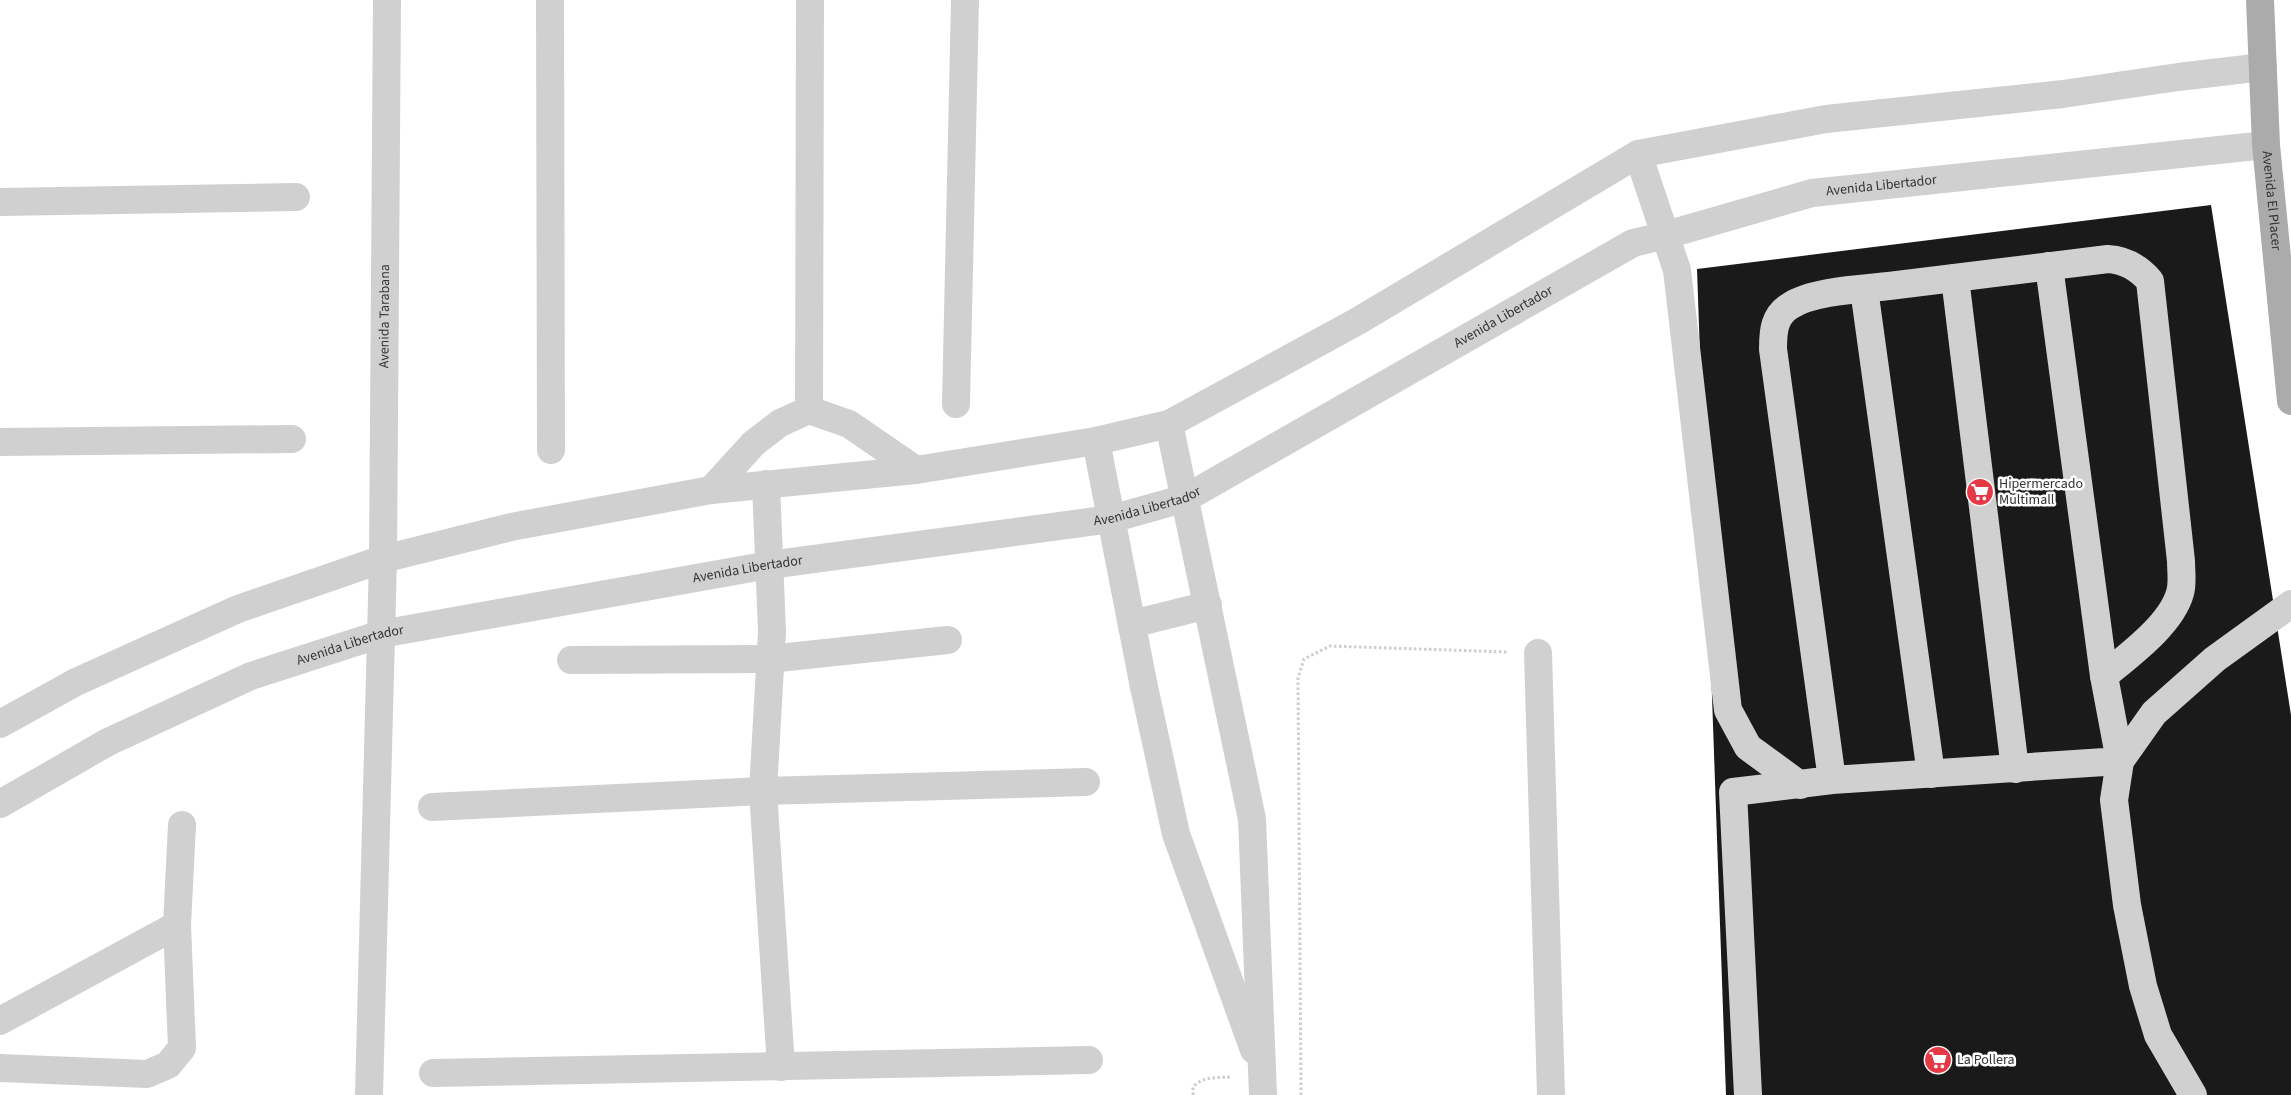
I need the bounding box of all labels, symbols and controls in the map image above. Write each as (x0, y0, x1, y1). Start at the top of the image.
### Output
street label: Avenida El Placer (2257, 150, 2286, 251)
street label: Avenida Libertador (1825, 170, 1938, 201)
street label: Avenida Tarabana (374, 264, 395, 368)
street label: Avenida Libertador (1450, 281, 1557, 353)
place label: Hipermercado Multimall (1999, 474, 2083, 510)
supermarket icon: Hipermercado Multimall (1965, 477, 1995, 507)
street label: Avenida Libertador (1092, 481, 1205, 531)
street label: Avenida Libertador (691, 551, 804, 588)
street label: Avenida Libertador (294, 620, 406, 671)
supermarket icon: La Pollera (1923, 1045, 1953, 1075)
place label: La Pollera (1957, 1050, 2015, 1070)

